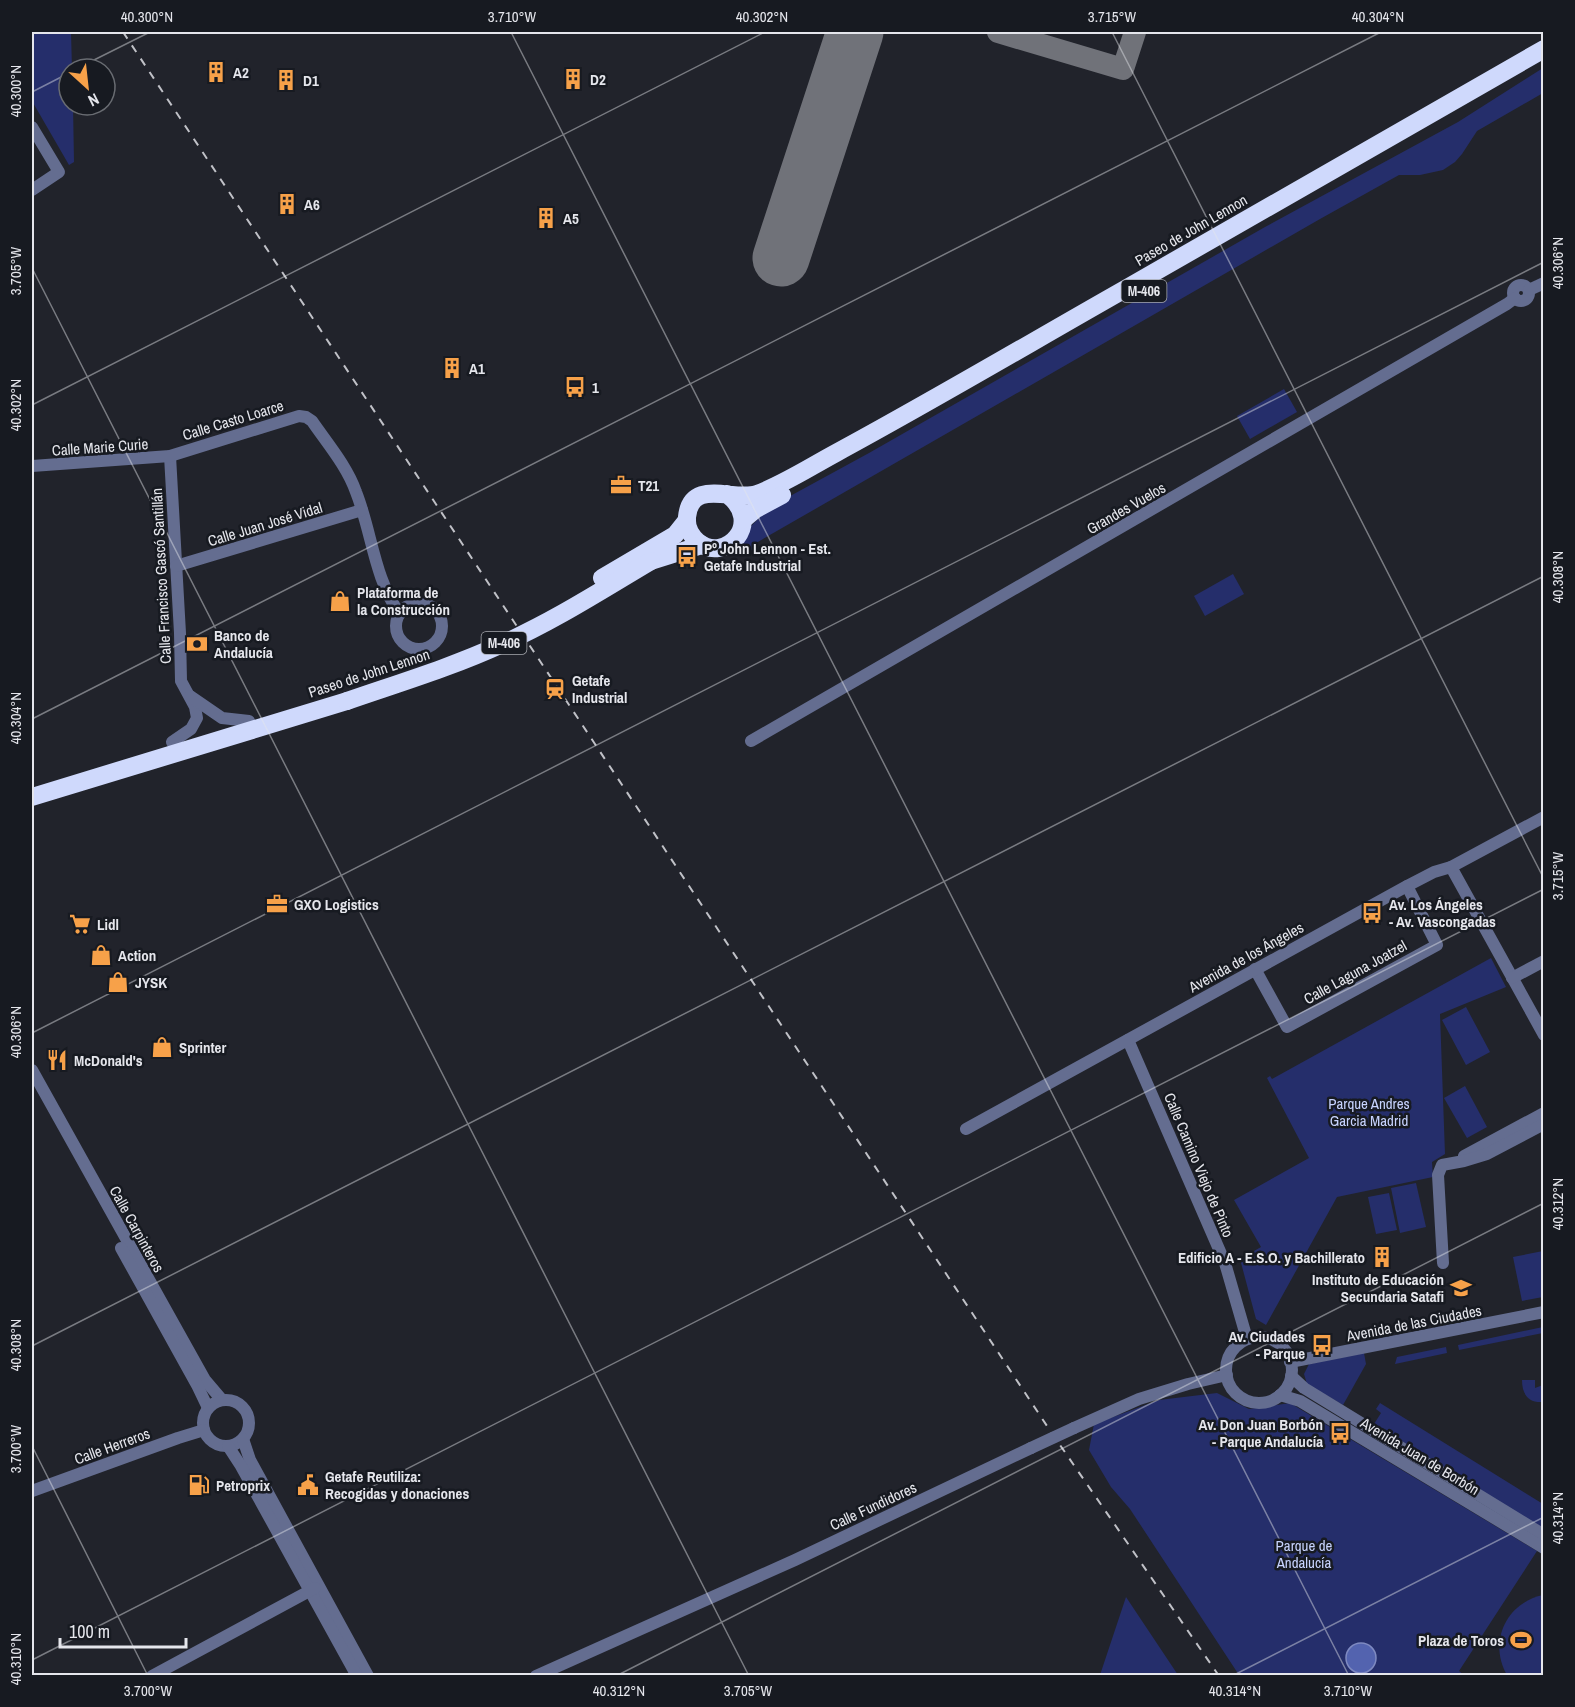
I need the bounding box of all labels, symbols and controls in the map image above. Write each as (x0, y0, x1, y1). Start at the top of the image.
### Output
text: 40.300°N (121, 6, 173, 27)
text: 3.710°W (488, 6, 537, 27)
text: 40.302°N (736, 6, 788, 27)
text: 3.715°W (1088, 6, 1137, 27)
text: 40.304°N (1352, 6, 1404, 27)
north arrow (57, 57, 117, 117)
building icon: A2 (204, 60, 228, 84)
place label: A2 (233, 62, 249, 83)
text: 40.300°N (5, 65, 26, 117)
building icon: D2 (561, 67, 585, 91)
building icon: D1 (274, 68, 298, 92)
place label: D2 (590, 69, 606, 90)
place label: D1 (303, 70, 319, 91)
text: N (85, 88, 103, 112)
street label: Paseo de John Lennon (1131, 189, 1251, 271)
building icon: A6 (275, 192, 299, 216)
place label: A6 (304, 194, 320, 215)
building icon: A5 (534, 206, 558, 230)
place label: A5 (563, 208, 579, 229)
text: 40.306°N (1547, 237, 1568, 289)
text: 3.705°W (5, 246, 26, 295)
road number: M-406 (1122, 280, 1166, 302)
building icon: A1 (440, 356, 464, 380)
place label: A1 (469, 358, 485, 379)
bus stop icon: 1 (563, 375, 587, 399)
place label: 1 (592, 377, 599, 398)
text: 40.302°N (5, 379, 26, 431)
street label: Calle Casto Loarce (180, 395, 286, 445)
street label: Calle Marie Curie (51, 433, 149, 461)
office icon: T21 (609, 473, 633, 497)
place label: T21 (638, 475, 659, 496)
street label: Grandes Vuelos (1083, 477, 1169, 539)
street label: Calle Francisco Gascó Santillán (146, 488, 176, 664)
street label: Calle Juan José Vidal (205, 497, 325, 551)
place label: Pº John Lennon - Est. Getafe Industrial (704, 538, 831, 576)
bus stop icon: Pº John Lennon - Est. Getafe Industrial (675, 545, 699, 569)
text: 40.308°N (1547, 551, 1568, 603)
place label: Plataforma de la Construcción (357, 582, 450, 620)
shop icon: Plataforma de la Construcción (328, 589, 352, 613)
place label: Banco de Andalucía (214, 625, 273, 663)
bank icon: Banco de Andalucía (185, 632, 209, 656)
road number: M-406 (482, 632, 526, 654)
street label: Paseo de John Lennon (306, 643, 432, 703)
place label: Getafe Industrial (572, 670, 627, 708)
station icon: Getafe Industrial (543, 677, 567, 701)
text: 40.304°N (5, 692, 26, 744)
text: 3.715°W (1547, 851, 1568, 900)
office icon: GXO Logistics (265, 892, 289, 916)
place label: GXO Logistics (294, 894, 379, 915)
place label: Av. Los Ángeles - Av. Vascongadas (1389, 894, 1496, 932)
bus stop icon: Av. Los Ángeles - Av. Vascongadas (1360, 901, 1384, 925)
supermarket icon: Lidl (68, 912, 92, 936)
place label: Lidl (97, 914, 119, 935)
street label: Avenida de los Ángeles (1184, 917, 1307, 998)
street label: Calle Laguna Joatzel (1300, 935, 1410, 1009)
shop icon: Action (89, 943, 113, 967)
place label: Action (118, 945, 156, 966)
shop icon: JYSK (106, 970, 130, 994)
place label: JYSK (135, 972, 167, 993)
text: 40.306°N (5, 1006, 26, 1058)
shop icon: Sprinter (150, 1035, 174, 1059)
place label: Sprinter (179, 1037, 226, 1058)
restaurant icon: McDonald's (45, 1048, 69, 1072)
place label: McDonald's (74, 1050, 143, 1071)
street label: Calle Camino Viejo de Pinto (1159, 1090, 1239, 1241)
park label: Parque Andres Garcia Madrid (1328, 1093, 1410, 1131)
text: 40.312°N (1547, 1178, 1568, 1230)
street label: Calle Carpinteros (105, 1182, 169, 1276)
building icon: Edificio A - E.S.O. y Bachillerato (1370, 1245, 1394, 1269)
place label: Edificio A - E.S.O. y Bachillerato (1178, 1247, 1365, 1268)
place label: Instituto de Educación Secundaria Satafi (1312, 1269, 1444, 1307)
school or university icon: Instituto de Educación Secundaria Satafi (1449, 1276, 1473, 1300)
street label: Avenida de las Ciudades (1344, 1300, 1483, 1347)
text: 40.308°N (5, 1319, 26, 1371)
place label: Av. Ciudades - Parque (1228, 1326, 1305, 1364)
bus stop icon: Av. Ciudades - Parque (1310, 1333, 1334, 1357)
street label: Avenida Juan de Borbón (1356, 1412, 1483, 1500)
place label: Av. Don Juan Borbón - Parque Andalucía (1199, 1414, 1323, 1452)
bus stop icon: Av. Don Juan Borbón - Parque Andalucía (1328, 1421, 1352, 1445)
street label: Calle Herreros (71, 1423, 153, 1469)
text: 3.700°W (5, 1424, 26, 1473)
place label: Getafe Reutiliza: Recogidas y donaciones (325, 1466, 469, 1504)
fuel station icon: Petroprix (187, 1473, 211, 1497)
public building icon: Getafe Reutiliza: Recogidas y donaciones (296, 1473, 320, 1497)
place label: Petroprix (216, 1475, 270, 1496)
street label: Calle Fundidores (826, 1477, 920, 1535)
text: 40.314°N (1547, 1492, 1568, 1544)
park label: Parque de Andalucía (1276, 1535, 1333, 1573)
scale bar (60, 1611, 186, 1649)
text: 100 m (69, 1619, 110, 1644)
sports icon: Plaza de Toros (1509, 1628, 1533, 1652)
place label: Plaza de Toros (1418, 1630, 1504, 1651)
text: 40.310°N (5, 1633, 26, 1685)
text: 3.700°W (124, 1680, 173, 1701)
text: 40.312°N (593, 1680, 645, 1701)
text: 3.705°W (724, 1680, 773, 1701)
text: 40.314°N (1209, 1680, 1261, 1701)
text: 3.710°W (1324, 1680, 1373, 1701)

